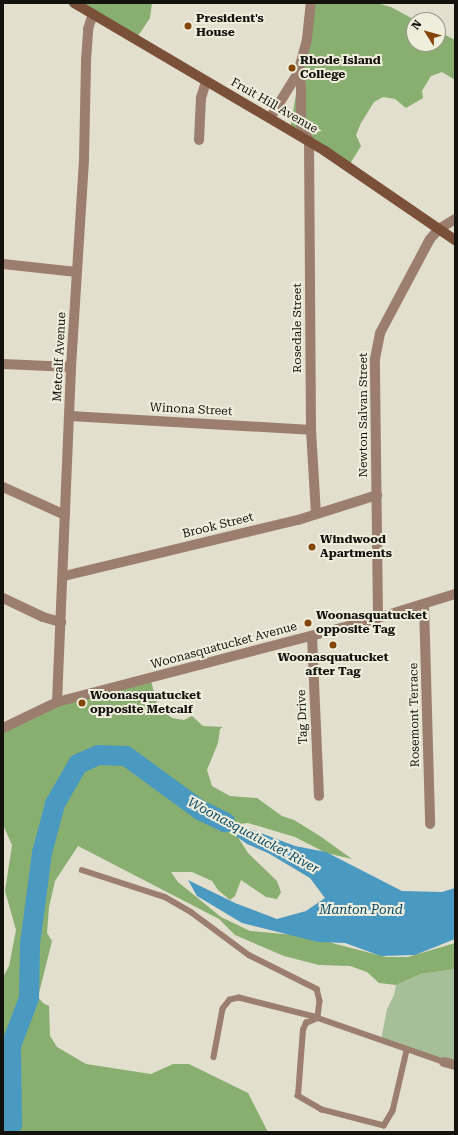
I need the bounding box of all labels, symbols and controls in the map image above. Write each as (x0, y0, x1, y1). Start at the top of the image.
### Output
place label: President's House (196, 12, 264, 40)
north arrow (406, 12, 446, 52)
text: N (409, 18, 425, 32)
marker: President's House (183, 21, 193, 31)
place label: Rhode Island College (300, 54, 381, 82)
marker: Rhode Island College (287, 63, 297, 73)
street label: Fruit Hill Avenue (228, 75, 320, 137)
street label: Rosedale Street (291, 283, 305, 373)
street label: Metcalf Avenue (50, 312, 70, 402)
street label: Newton Salvan Street (357, 353, 371, 477)
street label: Winona Street (149, 401, 233, 419)
street label: Brook Street (181, 510, 255, 542)
place label: Windwood Apartments (320, 533, 392, 561)
marker: Windwood Apartments (307, 542, 317, 552)
place label: Woonasquatucket opposite Tag (316, 609, 427, 637)
marker: Woonasquatucket opposite Tag (303, 618, 313, 628)
street label: Woonasquatucket Avenue (149, 620, 299, 672)
marker: Woonasquatucket after Tag (328, 640, 338, 650)
place label: Woonasquatucket after Tag (277, 651, 389, 679)
street label: Rosemont Terrace (407, 663, 423, 767)
place label: Woonasquatucket opposite Metcalf (90, 689, 201, 717)
street label: Tag Drive (295, 689, 311, 745)
marker: Woonasquatucket opposite Metcalf (77, 698, 87, 708)
water label: Woonasquatucket River (185, 795, 321, 877)
water label: Manton Pond (319, 902, 403, 918)

